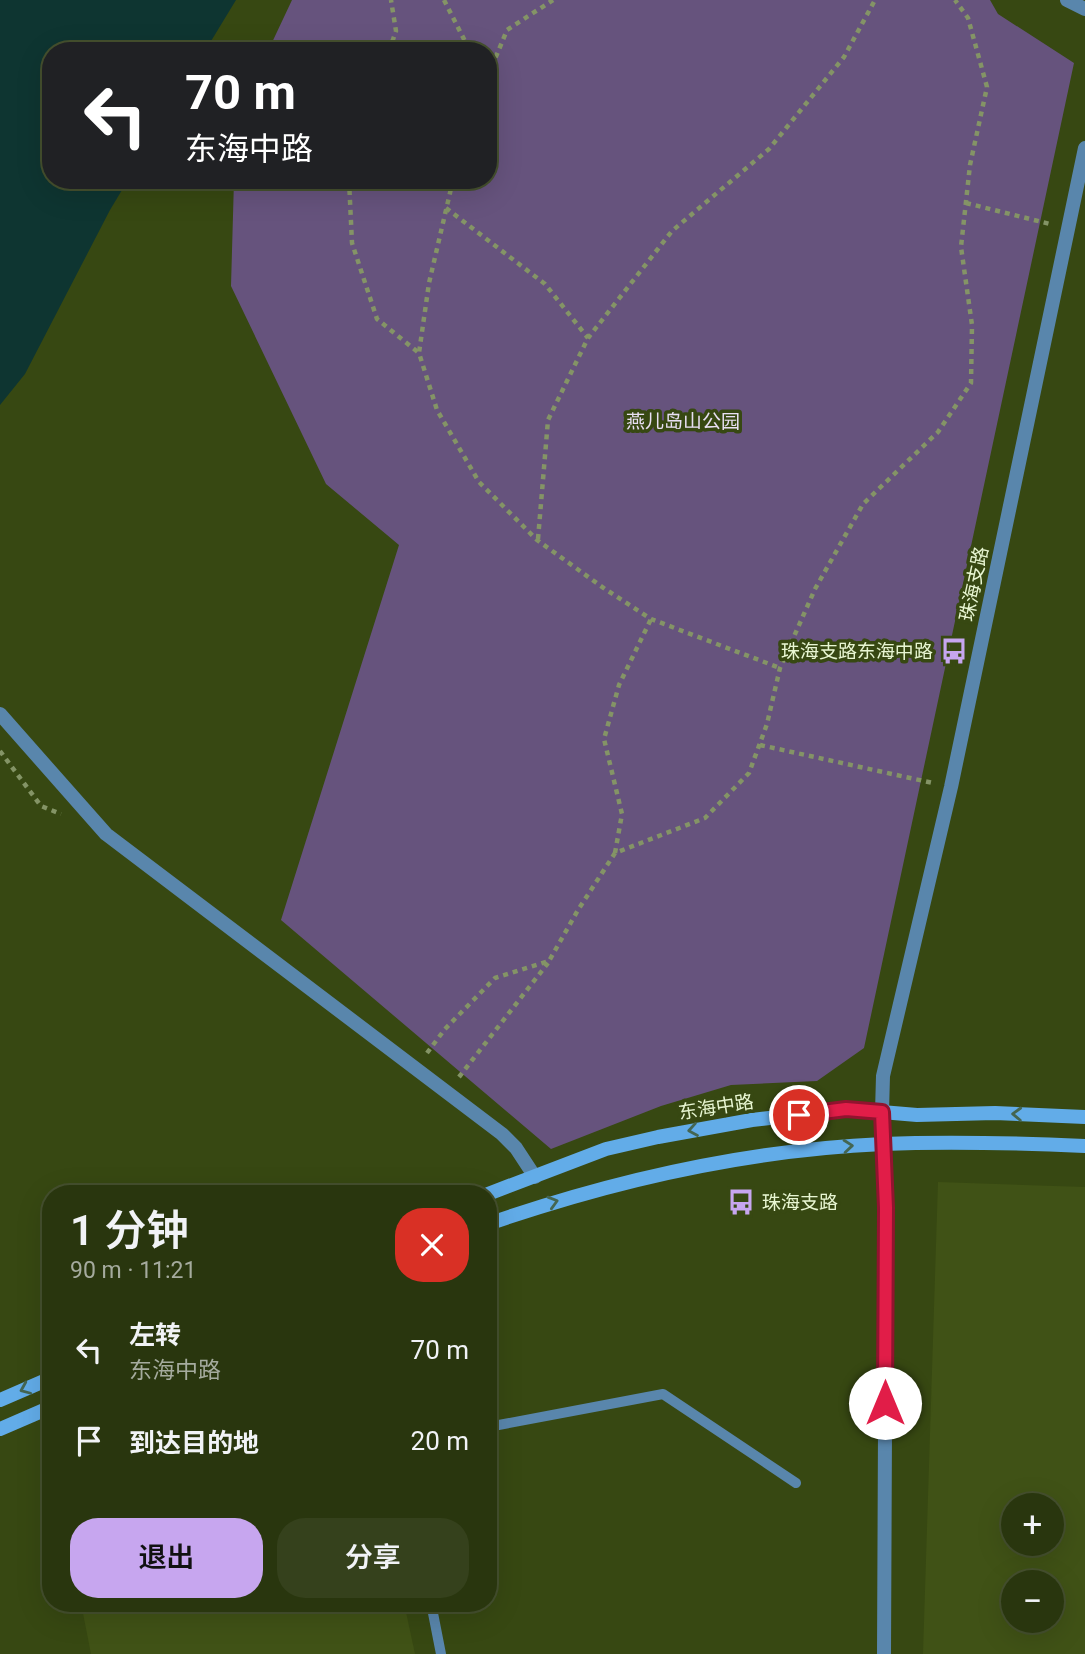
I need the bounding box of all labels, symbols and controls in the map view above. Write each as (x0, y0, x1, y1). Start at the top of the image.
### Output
text: 70 m (185, 64, 296, 121)
icon: left (70, 70, 161, 161)
text: 东海中路 (185, 130, 313, 168)
park label: 燕儿岛山公园 (626, 410, 740, 433)
street label: 珠海支路 (955, 544, 993, 624)
bus stop icon: 珠海支路东海中路 (939, 636, 969, 666)
place label: 珠海支路东海中路 (781, 640, 933, 663)
pin (769, 1085, 829, 1145)
street label: 东海中路 (677, 1090, 755, 1124)
icon: arrive (780, 1096, 818, 1134)
one-way arrow (1011, 1107, 1022, 1122)
one-way arrow (687, 1122, 699, 1137)
one-way arrow (843, 1139, 854, 1154)
bus stop icon: 珠海支路 (726, 1187, 756, 1217)
place label: 珠海支路 (762, 1191, 838, 1214)
one-way arrow (547, 1196, 559, 1210)
text: 1 分钟 (70, 1206, 188, 1255)
button: close (395, 1208, 469, 1282)
text: 90 m · 11:21 (70, 1257, 196, 1284)
text: 左转 (129, 1320, 181, 1350)
icon: left (70, 1331, 108, 1369)
text: 70 m (411, 1335, 469, 1365)
text: 东海中路 (129, 1357, 221, 1384)
position arrow (848, 1366, 922, 1440)
one-way arrow (20, 1381, 32, 1395)
icon: arrive (70, 1422, 108, 1460)
text: 20 m (411, 1426, 469, 1456)
text: 到达目的地 (129, 1428, 259, 1458)
map controls (1001, 1493, 1064, 1633)
button: + (1001, 1493, 1064, 1556)
button: 退出 (70, 1518, 263, 1598)
button: 分享 (277, 1518, 469, 1598)
button: − (1001, 1570, 1064, 1633)

